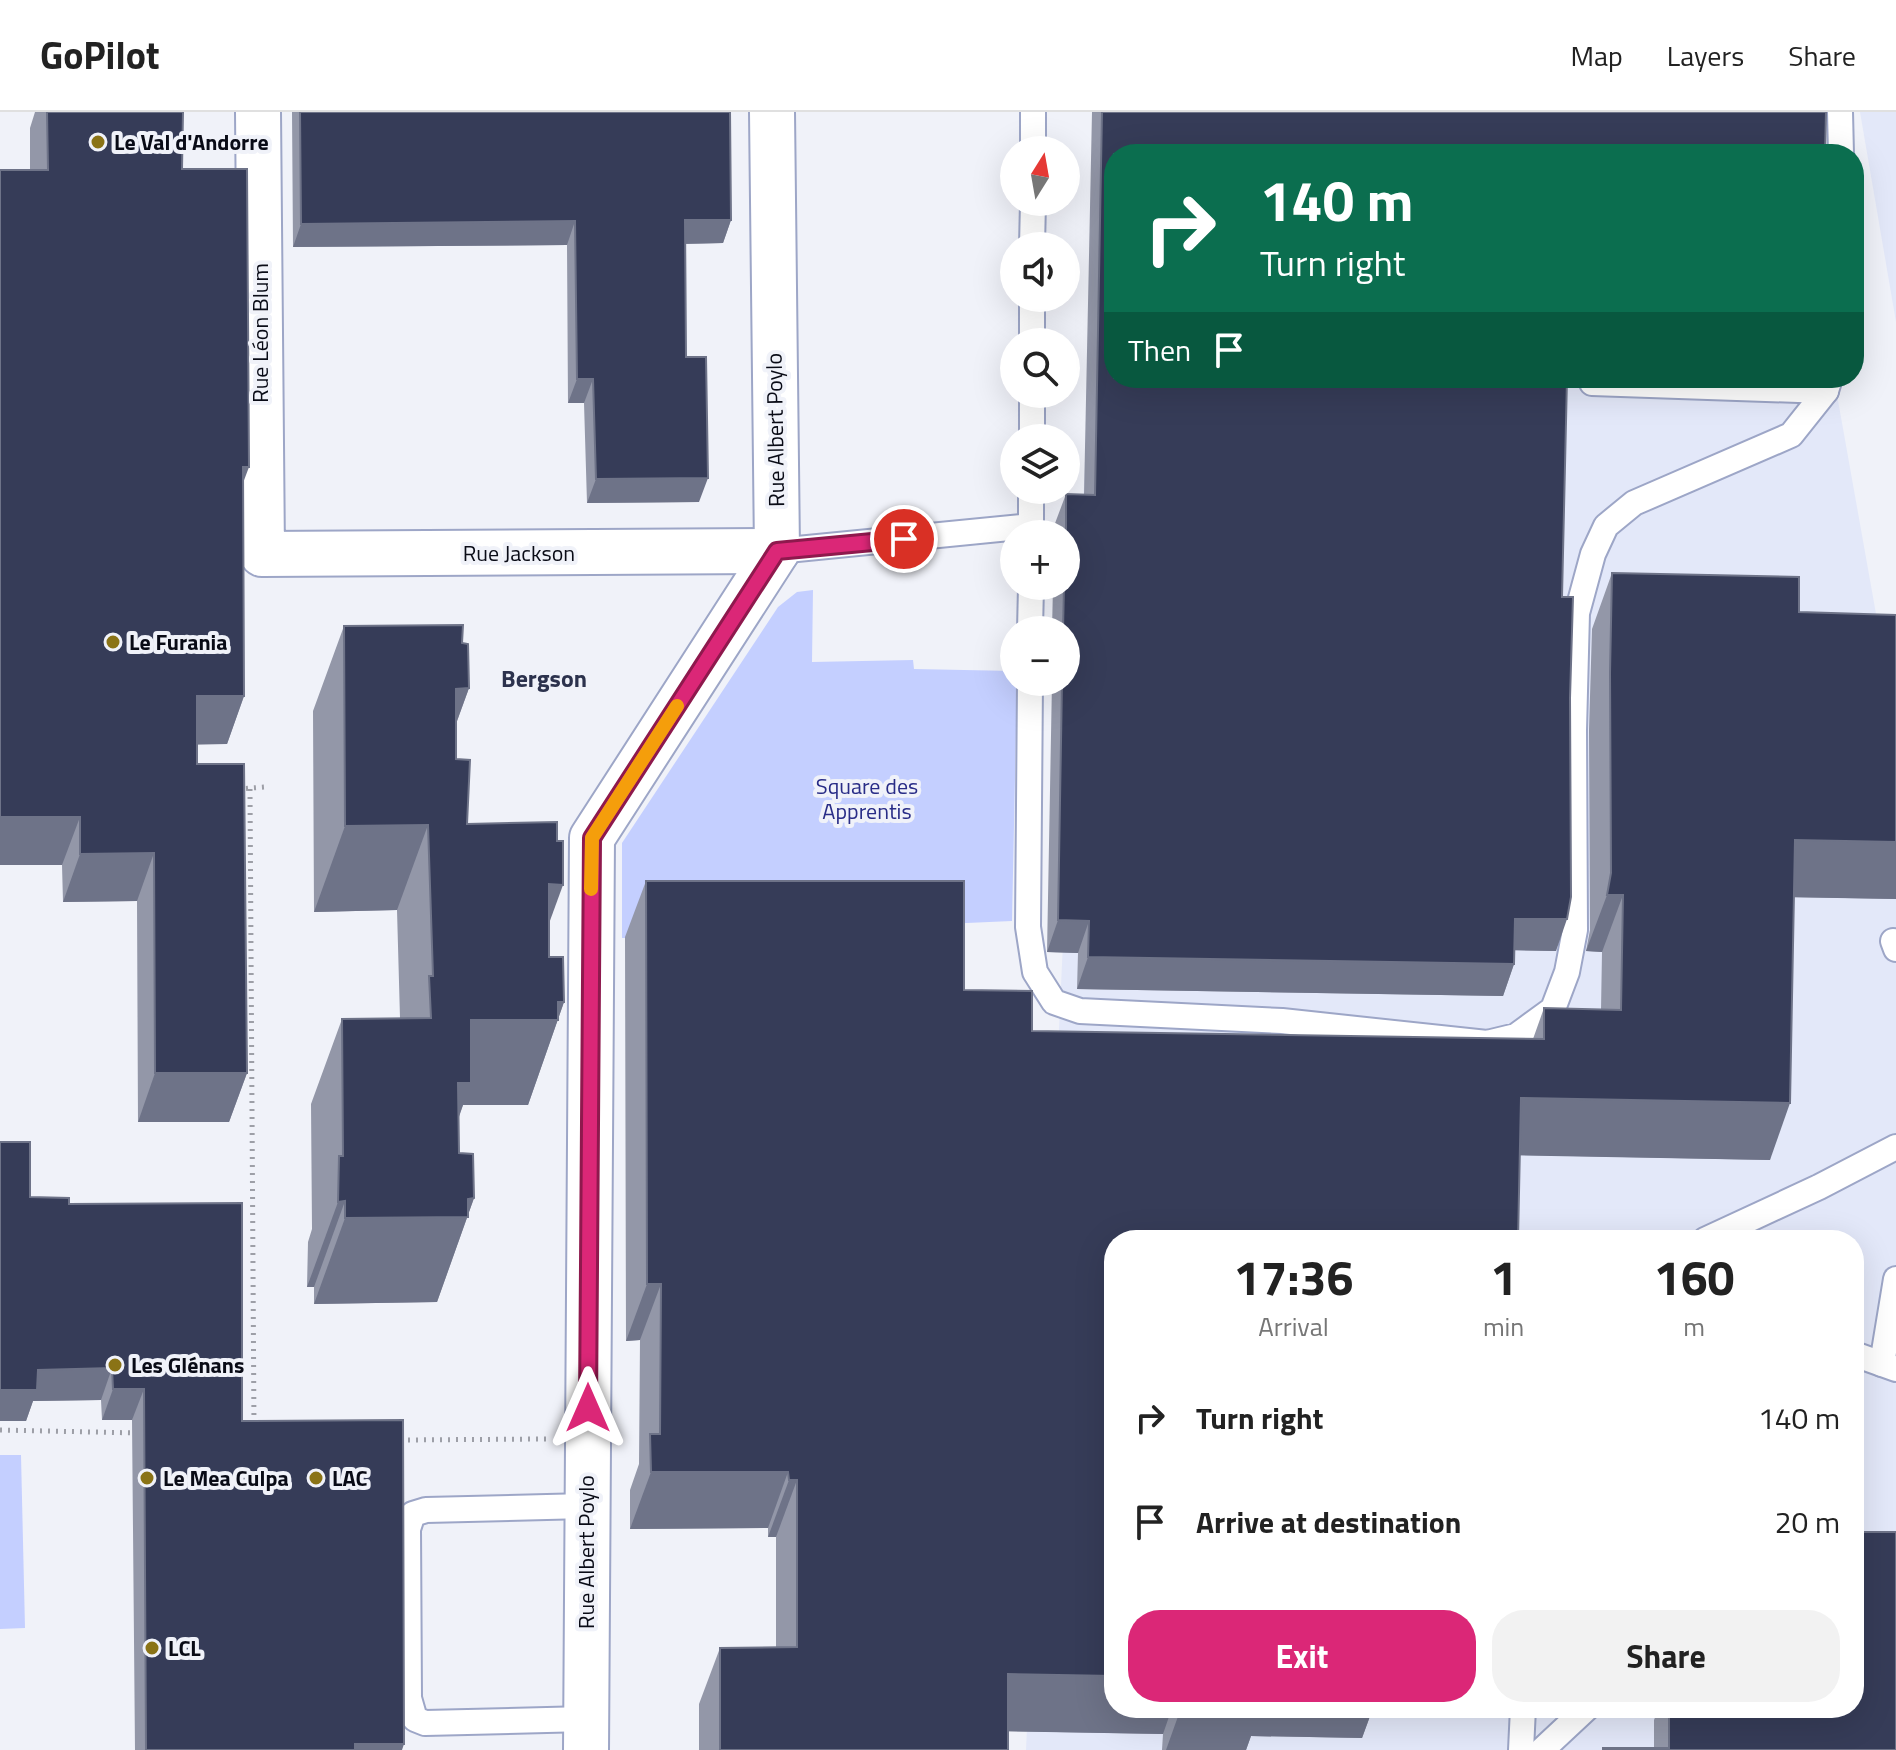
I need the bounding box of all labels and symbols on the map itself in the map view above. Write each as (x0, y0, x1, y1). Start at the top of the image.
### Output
place label: Le Val d'Andorre (114, 125, 269, 159)
marker: Le Val d'Andorre (89, 133, 107, 151)
north arrow (1000, 136, 1080, 216)
street label: Rue Léon Blum (243, 263, 277, 403)
street label: Rue Albert Poylo (757, 353, 793, 507)
pin (870, 505, 938, 573)
street label: Rue Jackson (463, 536, 575, 570)
place label: Le Furania (129, 625, 228, 659)
marker: Le Furania (104, 633, 122, 651)
district label: Bergson (501, 660, 587, 696)
park label: Square des Apprentis (816, 769, 918, 828)
place label: Les Glénans (131, 1348, 244, 1382)
marker: Les Glénans (106, 1356, 124, 1374)
position arrow (546, 1366, 630, 1450)
place label: Le Mea Culpa (163, 1461, 289, 1495)
place label: LAC (332, 1461, 367, 1495)
marker: Le Mea Culpa (138, 1469, 156, 1487)
marker: LAC (307, 1469, 325, 1487)
street label: Rue Albert Poylo (569, 1475, 603, 1629)
place label: LCL (168, 1631, 201, 1665)
marker: LCL (143, 1639, 161, 1657)

